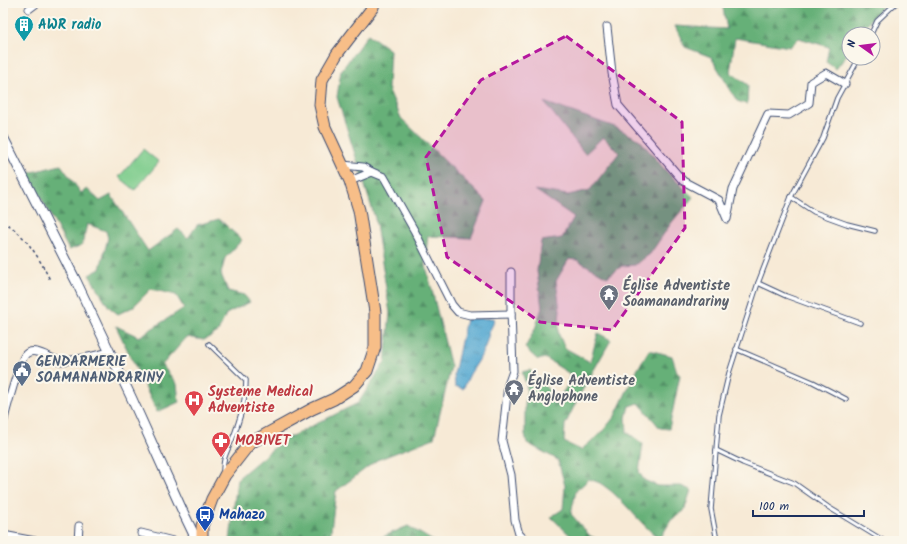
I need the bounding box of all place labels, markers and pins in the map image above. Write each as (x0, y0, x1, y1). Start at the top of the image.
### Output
building icon: AWR radio (13, 14, 35, 42)
place label: AWR radio (38, 14, 102, 36)
place label: Église Adventiste Soamanandrariny (623, 275, 730, 313)
temple icon: Église Adventiste Soamanandrariny (598, 283, 620, 311)
place label: GENDARMERIE SOAMANANDRARINY (36, 351, 164, 389)
public building icon: GENDARMERIE SOAMANANDRARINY (11, 359, 33, 387)
place label: Église Adventiste Anglophone (528, 370, 635, 408)
temple icon: Église Adventiste Anglophone (503, 378, 525, 406)
place label: Systeme Medical Adventiste (208, 381, 313, 419)
hospital icon: Systeme Medical Adventiste (183, 389, 205, 417)
pharmacy icon: MOBIVET (210, 430, 232, 458)
place label: MOBIVET (235, 430, 291, 452)
bus stop icon: Mahazo (194, 504, 216, 532)
place label: Mahazo (219, 504, 265, 526)

